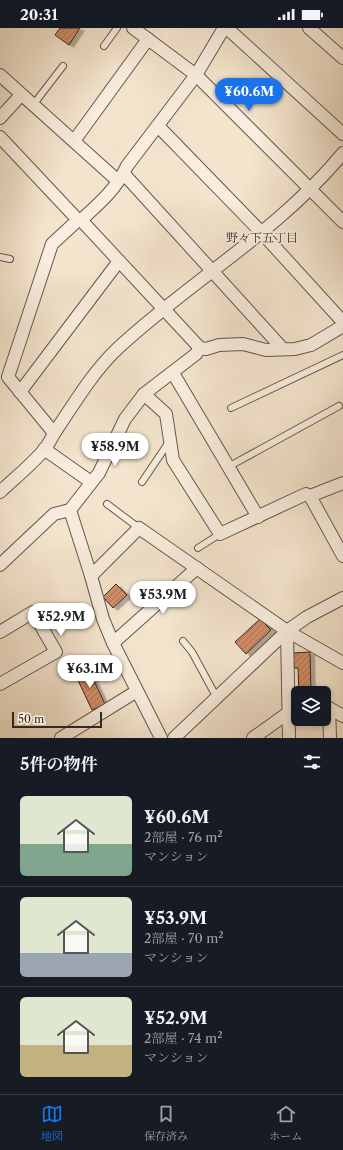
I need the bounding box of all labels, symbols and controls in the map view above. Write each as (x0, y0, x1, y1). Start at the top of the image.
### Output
text: 20:31 (20, 5, 58, 24)
pin: ¥60.6M (216, 78, 282, 112)
text: ¥60.6M (224, 83, 274, 99)
district label: 野々下五丁目 (226, 230, 298, 245)
pin: ¥58.9M (82, 433, 148, 467)
text: ¥58.9M (91, 438, 139, 454)
pin: ¥53.9M (130, 581, 196, 615)
text: ¥53.9M (139, 586, 187, 602)
pin: ¥52.9M (28, 603, 94, 637)
text: ¥52.9M (37, 608, 85, 624)
pin: ¥63.1M (57, 655, 123, 689)
text: ¥63.1M (66, 660, 114, 676)
map controls (291, 686, 331, 726)
button: layers (291, 686, 331, 726)
scale bar (12, 710, 102, 729)
text: 50 m (18, 712, 44, 726)
icon: filters (301, 751, 323, 773)
text: 5件の物件 (20, 754, 97, 774)
text: ¥60.6M (144, 807, 209, 827)
icon: home (52, 812, 100, 860)
text: 2部屋 · 76 m² (144, 829, 223, 845)
text: マンション (144, 848, 208, 864)
text: ¥53.9M (144, 908, 207, 928)
icon: home (52, 913, 100, 961)
text: 2部屋 · 70 m² (144, 930, 224, 946)
text: マンション (144, 949, 208, 965)
text: ¥52.9M (144, 1008, 208, 1028)
icon: home (52, 1013, 100, 1061)
text: 2部屋 · 74 m² (144, 1030, 222, 1046)
text: マンション (144, 1049, 208, 1065)
tab: 地図 (41, 1103, 63, 1143)
tab: 保存済み (144, 1103, 188, 1143)
tab: ホーム (269, 1103, 302, 1143)

